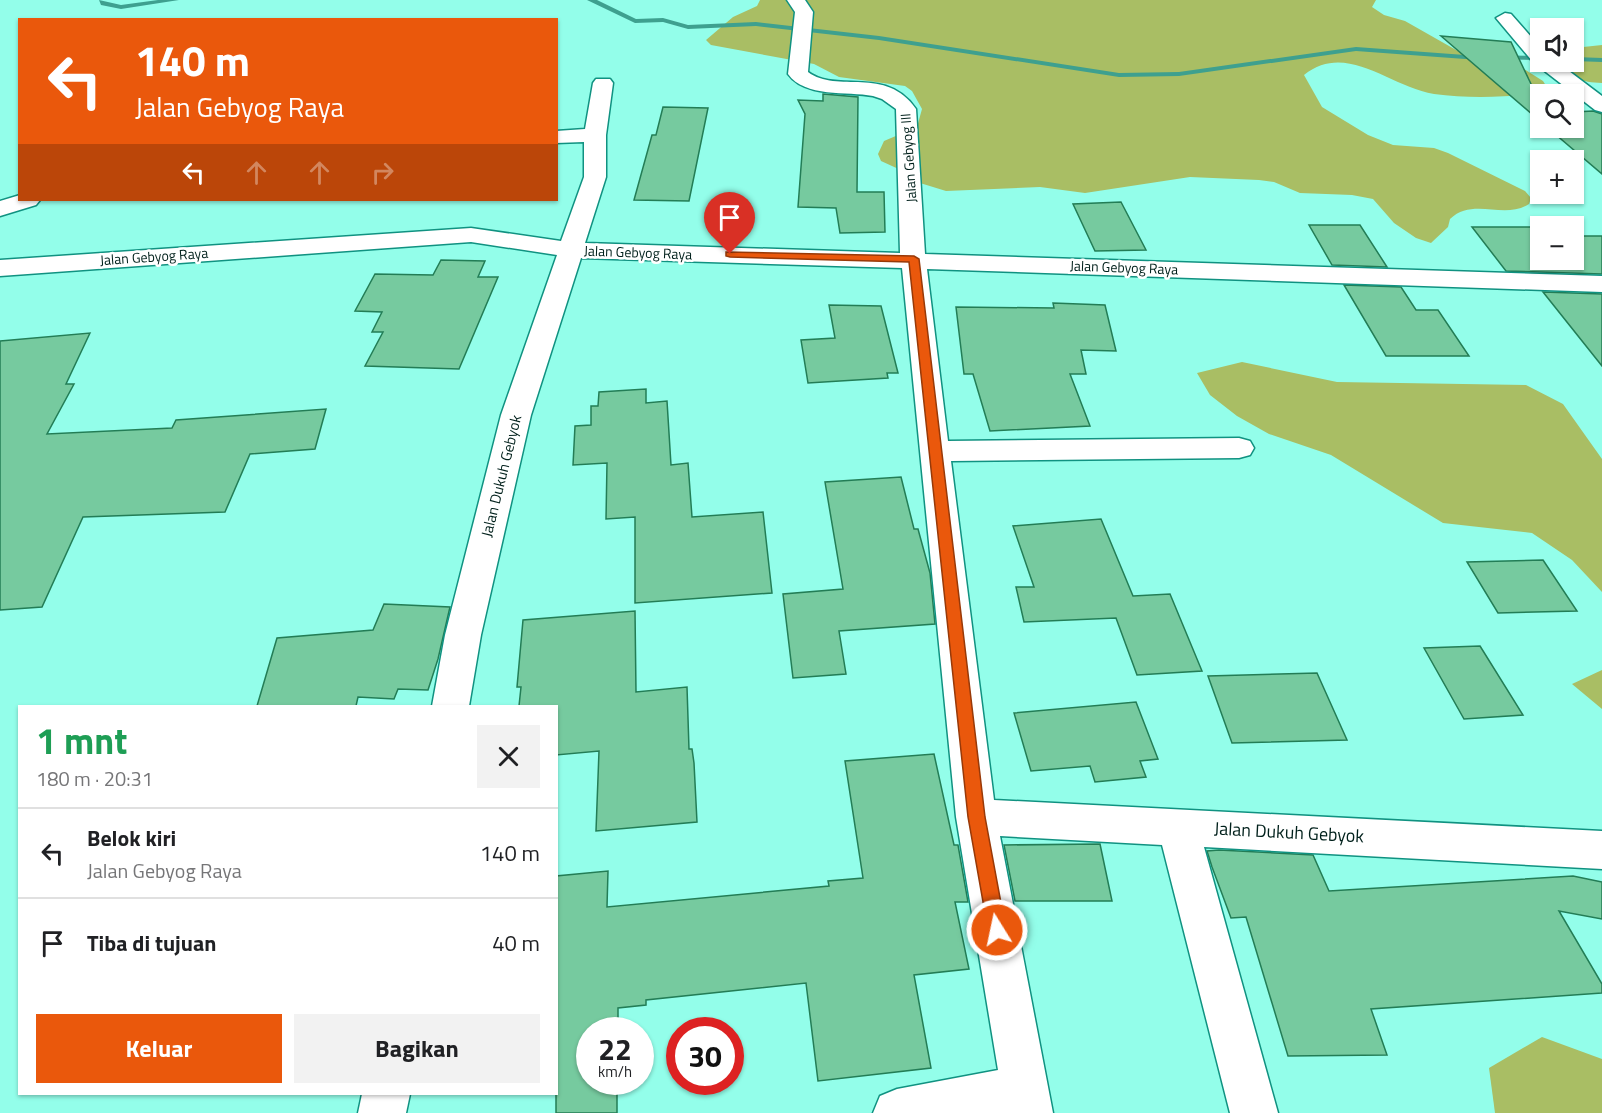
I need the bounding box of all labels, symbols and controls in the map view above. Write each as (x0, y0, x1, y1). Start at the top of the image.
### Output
map controls (1530, 18, 1584, 270)
button: sound (1530, 18, 1584, 72)
text: 140 m (135, 28, 250, 92)
icon: left (36, 42, 114, 120)
button: search (1530, 84, 1584, 138)
text: Jalan Gebyog Raya (135, 86, 344, 127)
street label: Jalan Gebyog III (894, 113, 922, 203)
button: + (1530, 150, 1584, 204)
icon: left (177, 156, 210, 189)
icon: ahead (240, 156, 273, 189)
icon: ahead (303, 156, 336, 189)
icon: right (366, 156, 399, 189)
pin (704, 192, 755, 254)
icon: arrive (713, 201, 746, 234)
button: − (1530, 216, 1584, 270)
street label: Jalan Gebyog Raya (583, 240, 693, 264)
street label: Jalan Gebyog Raya (99, 242, 209, 270)
street label: Jalan Gebyog Raya (1069, 255, 1179, 279)
street label: Jalan Dukuh Gebyok (475, 413, 527, 539)
text: 1 mnt (36, 713, 127, 768)
button: close (477, 725, 540, 788)
text: 180 m · 20:31 (36, 763, 153, 794)
street label: Jalan Dukuh Gebyok (1213, 815, 1365, 849)
text: Belok kiri (87, 821, 176, 855)
text: 140 m (480, 836, 540, 870)
icon: left (36, 837, 69, 870)
text: Jalan Gebyog Raya (87, 855, 242, 886)
position arrow (965, 898, 1029, 962)
text: Tiba di tujuan (87, 926, 216, 960)
text: 40 m (492, 926, 540, 960)
icon: arrive (36, 927, 69, 960)
button: Keluar (36, 1014, 282, 1083)
button: Bagikan (294, 1014, 540, 1083)
speed limit sign: 30 (666, 1017, 744, 1095)
text: 22 (598, 1026, 632, 1072)
text: km/h (598, 1060, 632, 1083)

